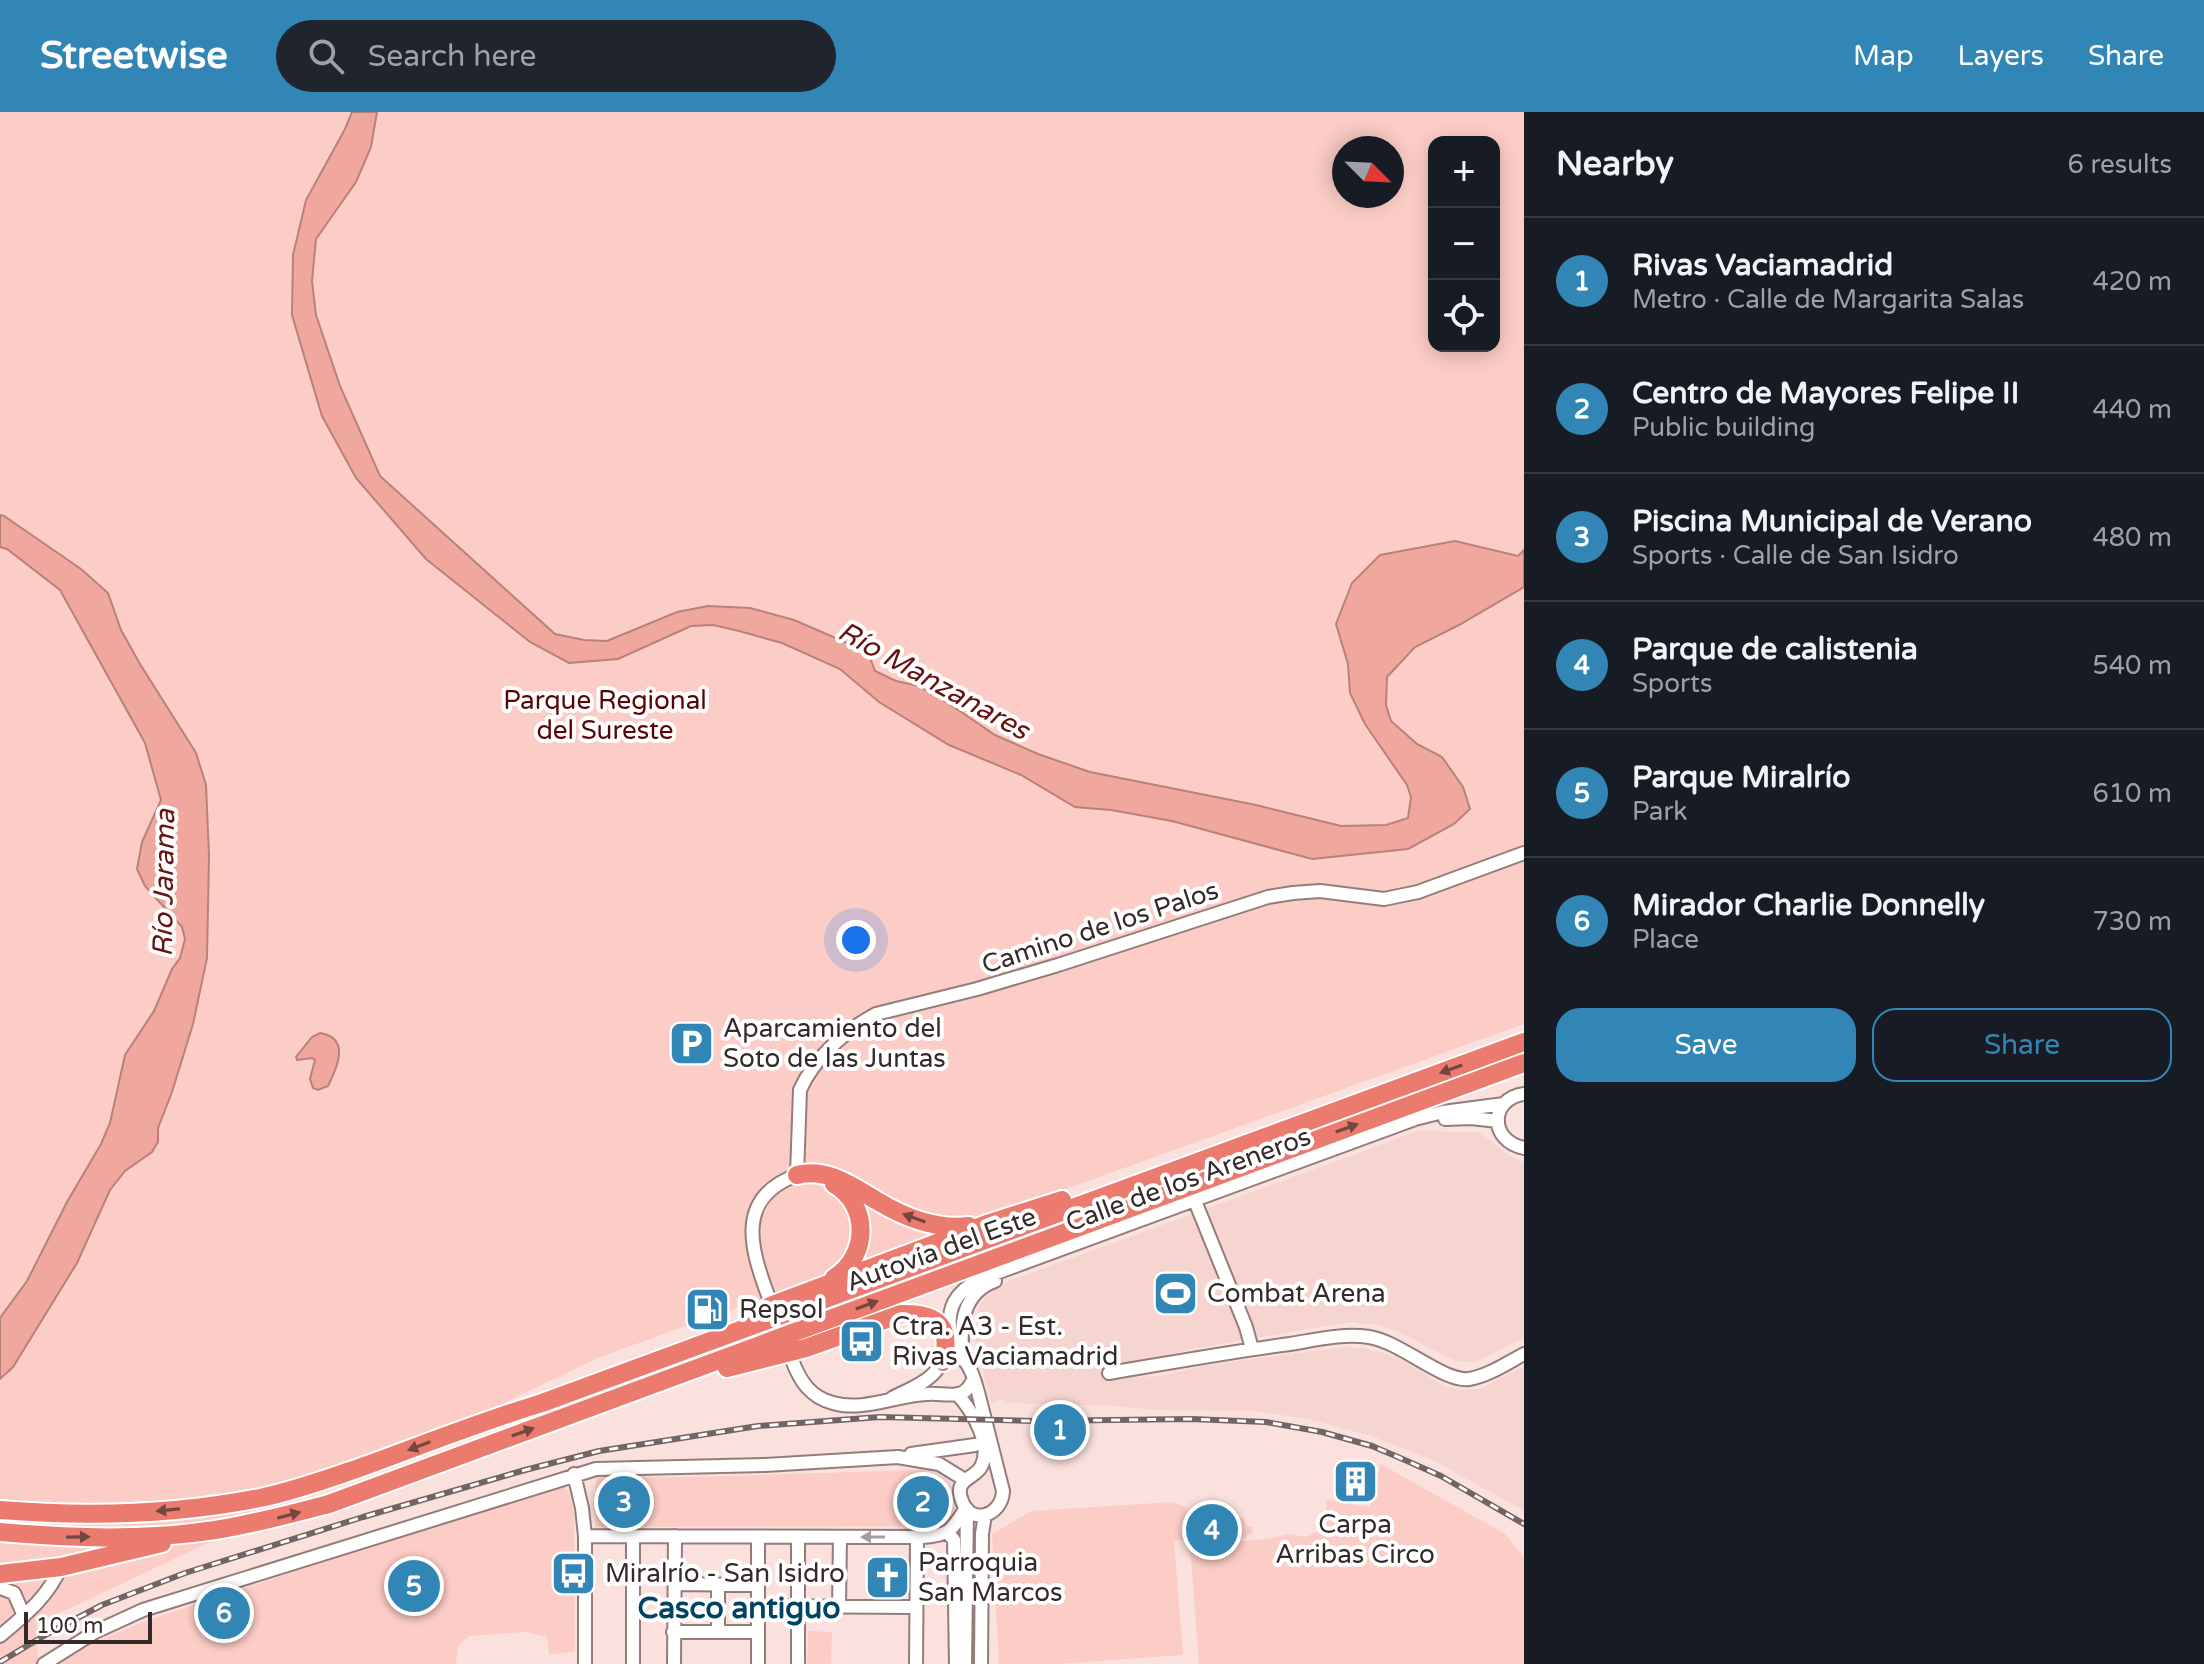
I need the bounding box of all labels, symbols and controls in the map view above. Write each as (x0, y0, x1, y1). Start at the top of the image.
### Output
search box (276, 20, 836, 92)
text: Streetwise (40, 33, 228, 79)
icon: search (304, 34, 348, 78)
text: Search here (368, 38, 536, 75)
text: Map (1853, 39, 1914, 73)
text: Layers (1958, 39, 2044, 73)
text: Share (2088, 39, 2164, 73)
north arrow (1332, 136, 1404, 208)
map controls (1428, 136, 1500, 352)
button: + (1428, 136, 1500, 208)
text: Nearby (1556, 144, 1674, 185)
text: 6 results (2067, 149, 2172, 180)
button: − (1428, 208, 1500, 280)
text: Rivas Vaciamadrid (1632, 247, 1893, 284)
text: 1 (1574, 266, 1590, 297)
text: 420 m (2092, 266, 2172, 297)
button: locate (1428, 280, 1500, 352)
text: Metro · Calle de Margarita Salas (1632, 284, 2024, 315)
text: Centro de Mayores Felipe II (1632, 375, 2019, 412)
text: 2 (1574, 394, 1590, 425)
text: 440 m (2092, 394, 2172, 425)
text: Public building (1632, 412, 1815, 443)
text: Piscina Municipal de Verano (1632, 503, 2032, 540)
text: 3 (1574, 522, 1590, 553)
text: 480 m (2092, 522, 2172, 553)
text: Sports · Calle de San Isidro (1632, 540, 1959, 571)
water label: Río Manzanares (832, 614, 1036, 748)
text: Parque de calistenia (1632, 631, 1918, 668)
text: 4 (1574, 650, 1590, 681)
text: 540 m (2092, 650, 2172, 681)
text: Sports (1632, 668, 1712, 699)
park label: Parque Regional del Sureste (503, 685, 707, 746)
text: Parque Miralrío (1632, 759, 1850, 796)
text: 5 (1574, 778, 1590, 809)
text: 610 m (2092, 778, 2172, 809)
text: Park (1632, 796, 1688, 827)
water label: Río Jarama (146, 808, 182, 957)
street label: Camino de los Palos (978, 875, 1222, 980)
text: Mirador Charlie Donnelly (1632, 887, 1985, 924)
text: 6 (1574, 906, 1590, 937)
text: 730 m (2092, 906, 2172, 937)
your location (836, 920, 876, 960)
text: Place (1632, 924, 1699, 955)
button: Save (1556, 1008, 1856, 1082)
button: Share (1872, 1008, 2172, 1082)
place label: Aparcamiento del Soto de las Juntas (723, 1013, 946, 1074)
parking icon: Aparcamiento del Soto de las Juntas (668, 1019, 716, 1067)
one-way arrow (1439, 1063, 1463, 1076)
street label: Calle de los Areneros (1061, 1121, 1315, 1238)
one-way arrow (1335, 1121, 1359, 1134)
street label: Autovía del Este (842, 1201, 1040, 1298)
one-way arrow (902, 1211, 926, 1224)
sports icon: Combat Arena (1152, 1269, 1200, 1317)
place label: Combat Arena (1207, 1278, 1386, 1309)
fuel station icon: Repsol (684, 1285, 732, 1333)
place label: Repsol (739, 1294, 823, 1325)
one-way arrow (855, 1298, 879, 1311)
place label: Ctra. A3 - Est. Rivas Vaciamadrid (892, 1311, 1118, 1372)
bus stop icon: Ctra. A3 - Est. Rivas Vaciamadrid (837, 1317, 885, 1365)
pin: 1 (1034, 1400, 1086, 1460)
one-way arrow (511, 1426, 535, 1438)
one-way arrow (407, 1440, 431, 1453)
building icon: Carpa Arribas Circo (1331, 1457, 1379, 1505)
pin: 3 (598, 1472, 650, 1532)
pin: 2 (897, 1472, 949, 1532)
pin: 4 (1186, 1500, 1238, 1560)
one-way arrow (155, 1504, 180, 1517)
one-way arrow (277, 1508, 302, 1520)
place label: Carpa Arribas Circo (1275, 1509, 1435, 1570)
one-way arrow (66, 1531, 91, 1543)
one-way arrow (860, 1531, 885, 1543)
place label: Parroquia San Marcos (918, 1547, 1063, 1608)
bus stop icon: Miralrío - San Isidro (550, 1549, 598, 1597)
church icon: Parroquia San Marcos (863, 1553, 911, 1601)
pin: 5 (388, 1556, 440, 1616)
place label: Miralrío - San Isidro (605, 1558, 845, 1589)
pin: 6 (198, 1583, 250, 1643)
district label: Casco antiguo (637, 1590, 841, 1627)
scale bar (24, 1608, 152, 1644)
text: 100 m (36, 1613, 103, 1639)

